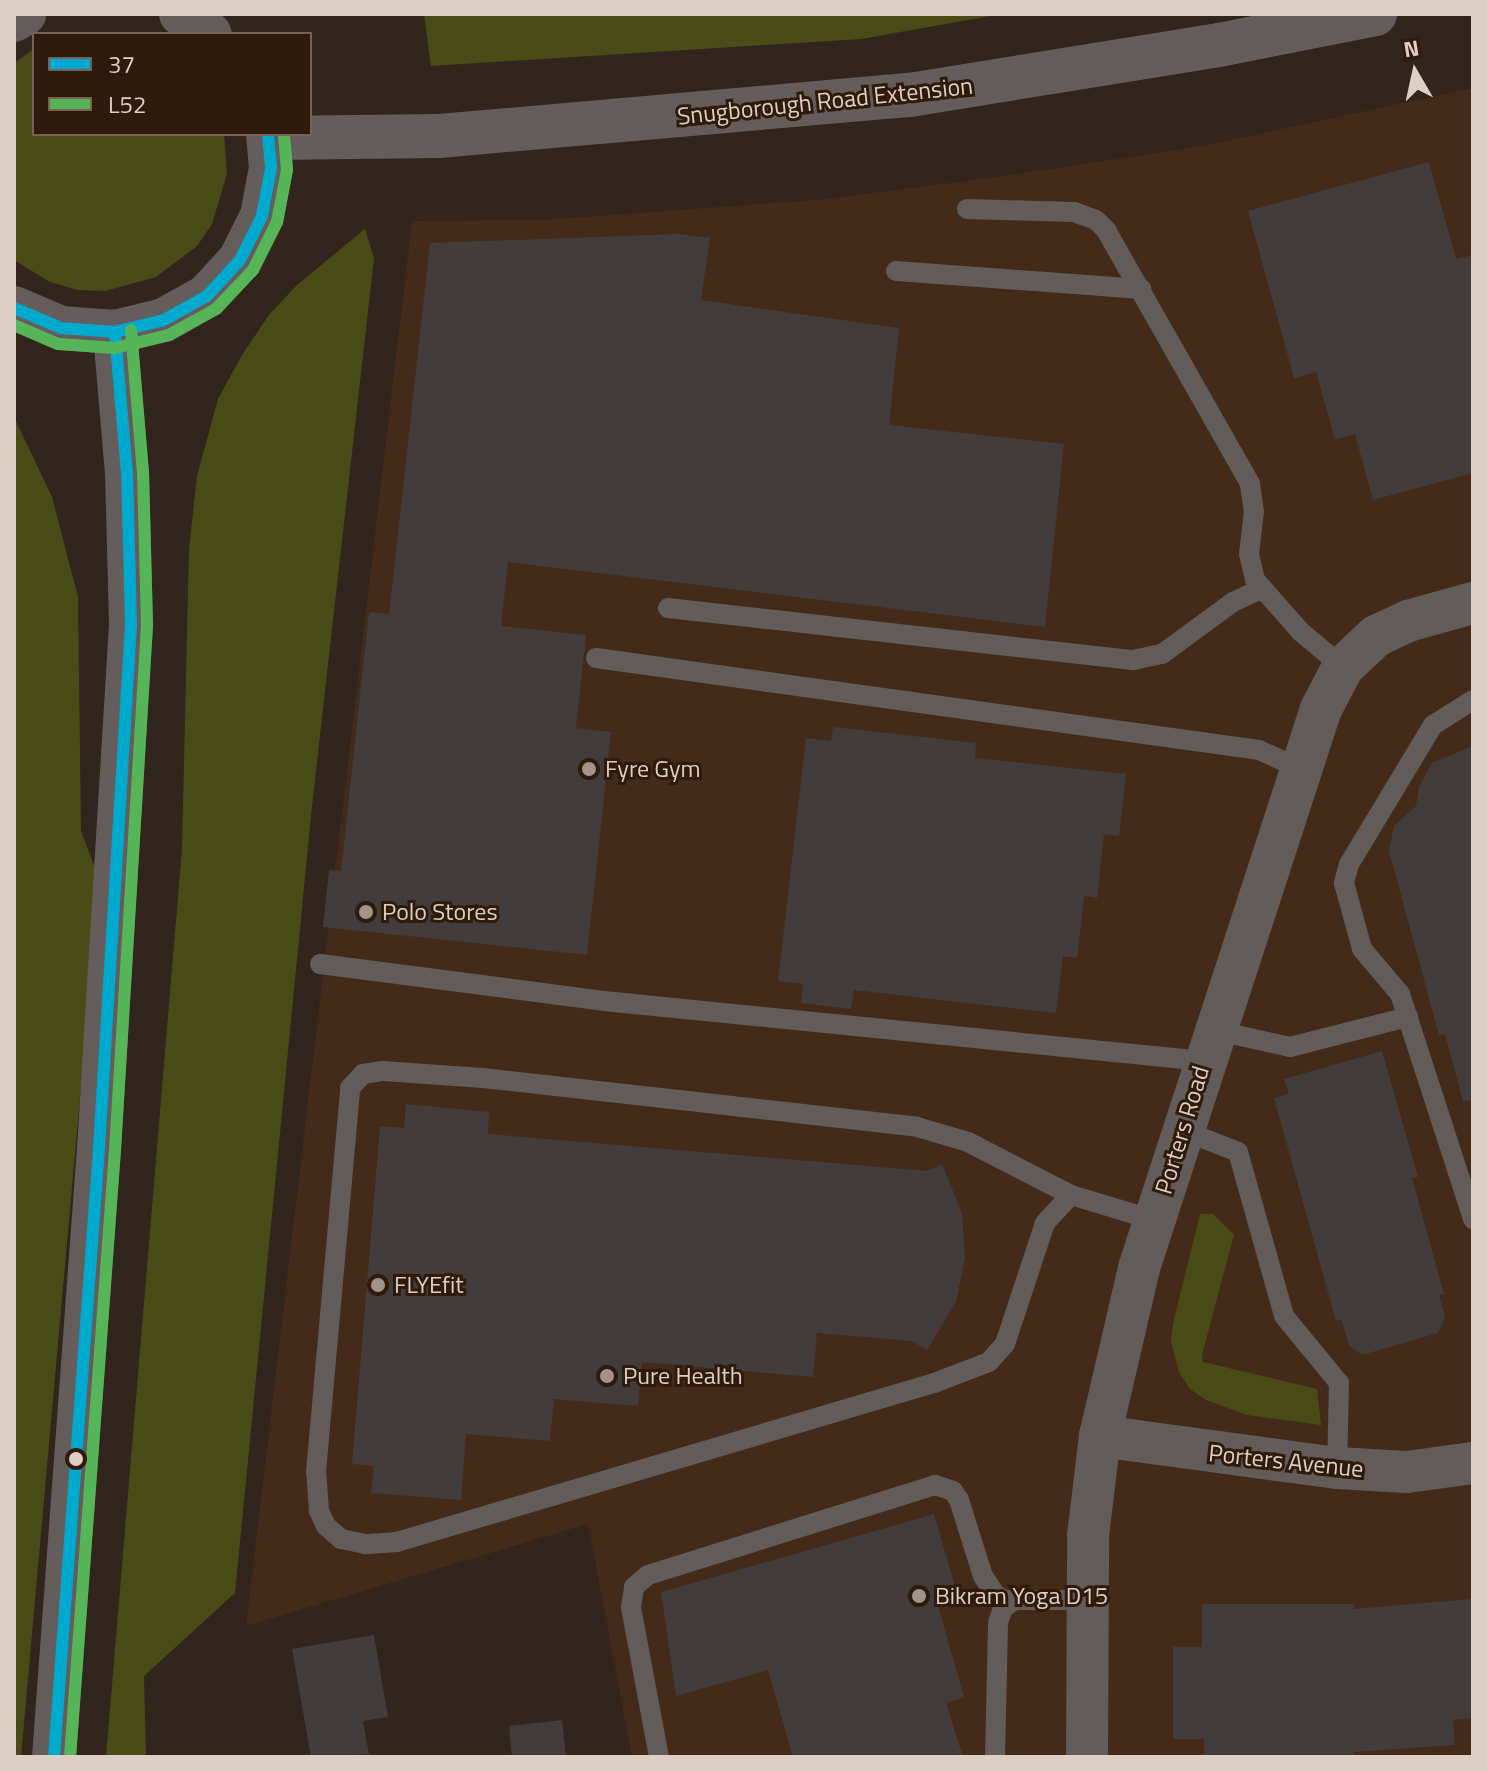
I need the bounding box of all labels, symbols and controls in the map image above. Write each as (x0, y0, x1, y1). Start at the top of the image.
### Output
text: N (1401, 30, 1421, 66)
legend (32, 32, 312, 136)
north arrow (1375, 32, 1455, 112)
text: 37 (108, 46, 135, 82)
street label: Snugborough Road Extension (676, 71, 974, 131)
text: L52 (108, 86, 146, 122)
place label: Fyre Gym (605, 755, 701, 783)
marker: Fyre Gym (580, 760, 598, 778)
place label: Polo Stores (382, 898, 498, 926)
marker: Polo Stores (357, 903, 375, 921)
street label: Porters Road (1149, 1063, 1215, 1197)
place label: FLYEfit (394, 1271, 464, 1299)
marker: FLYEfit (369, 1276, 387, 1294)
place label: Pure Health (623, 1362, 743, 1390)
marker: Pure Health (598, 1367, 616, 1385)
street label: Porters Avenue (1207, 1439, 1365, 1483)
unlabelled marker (68, 1451, 84, 1467)
place label: Bikram Yoga D15 (935, 1582, 1108, 1610)
marker: Bikram Yoga D15 (910, 1587, 928, 1605)

